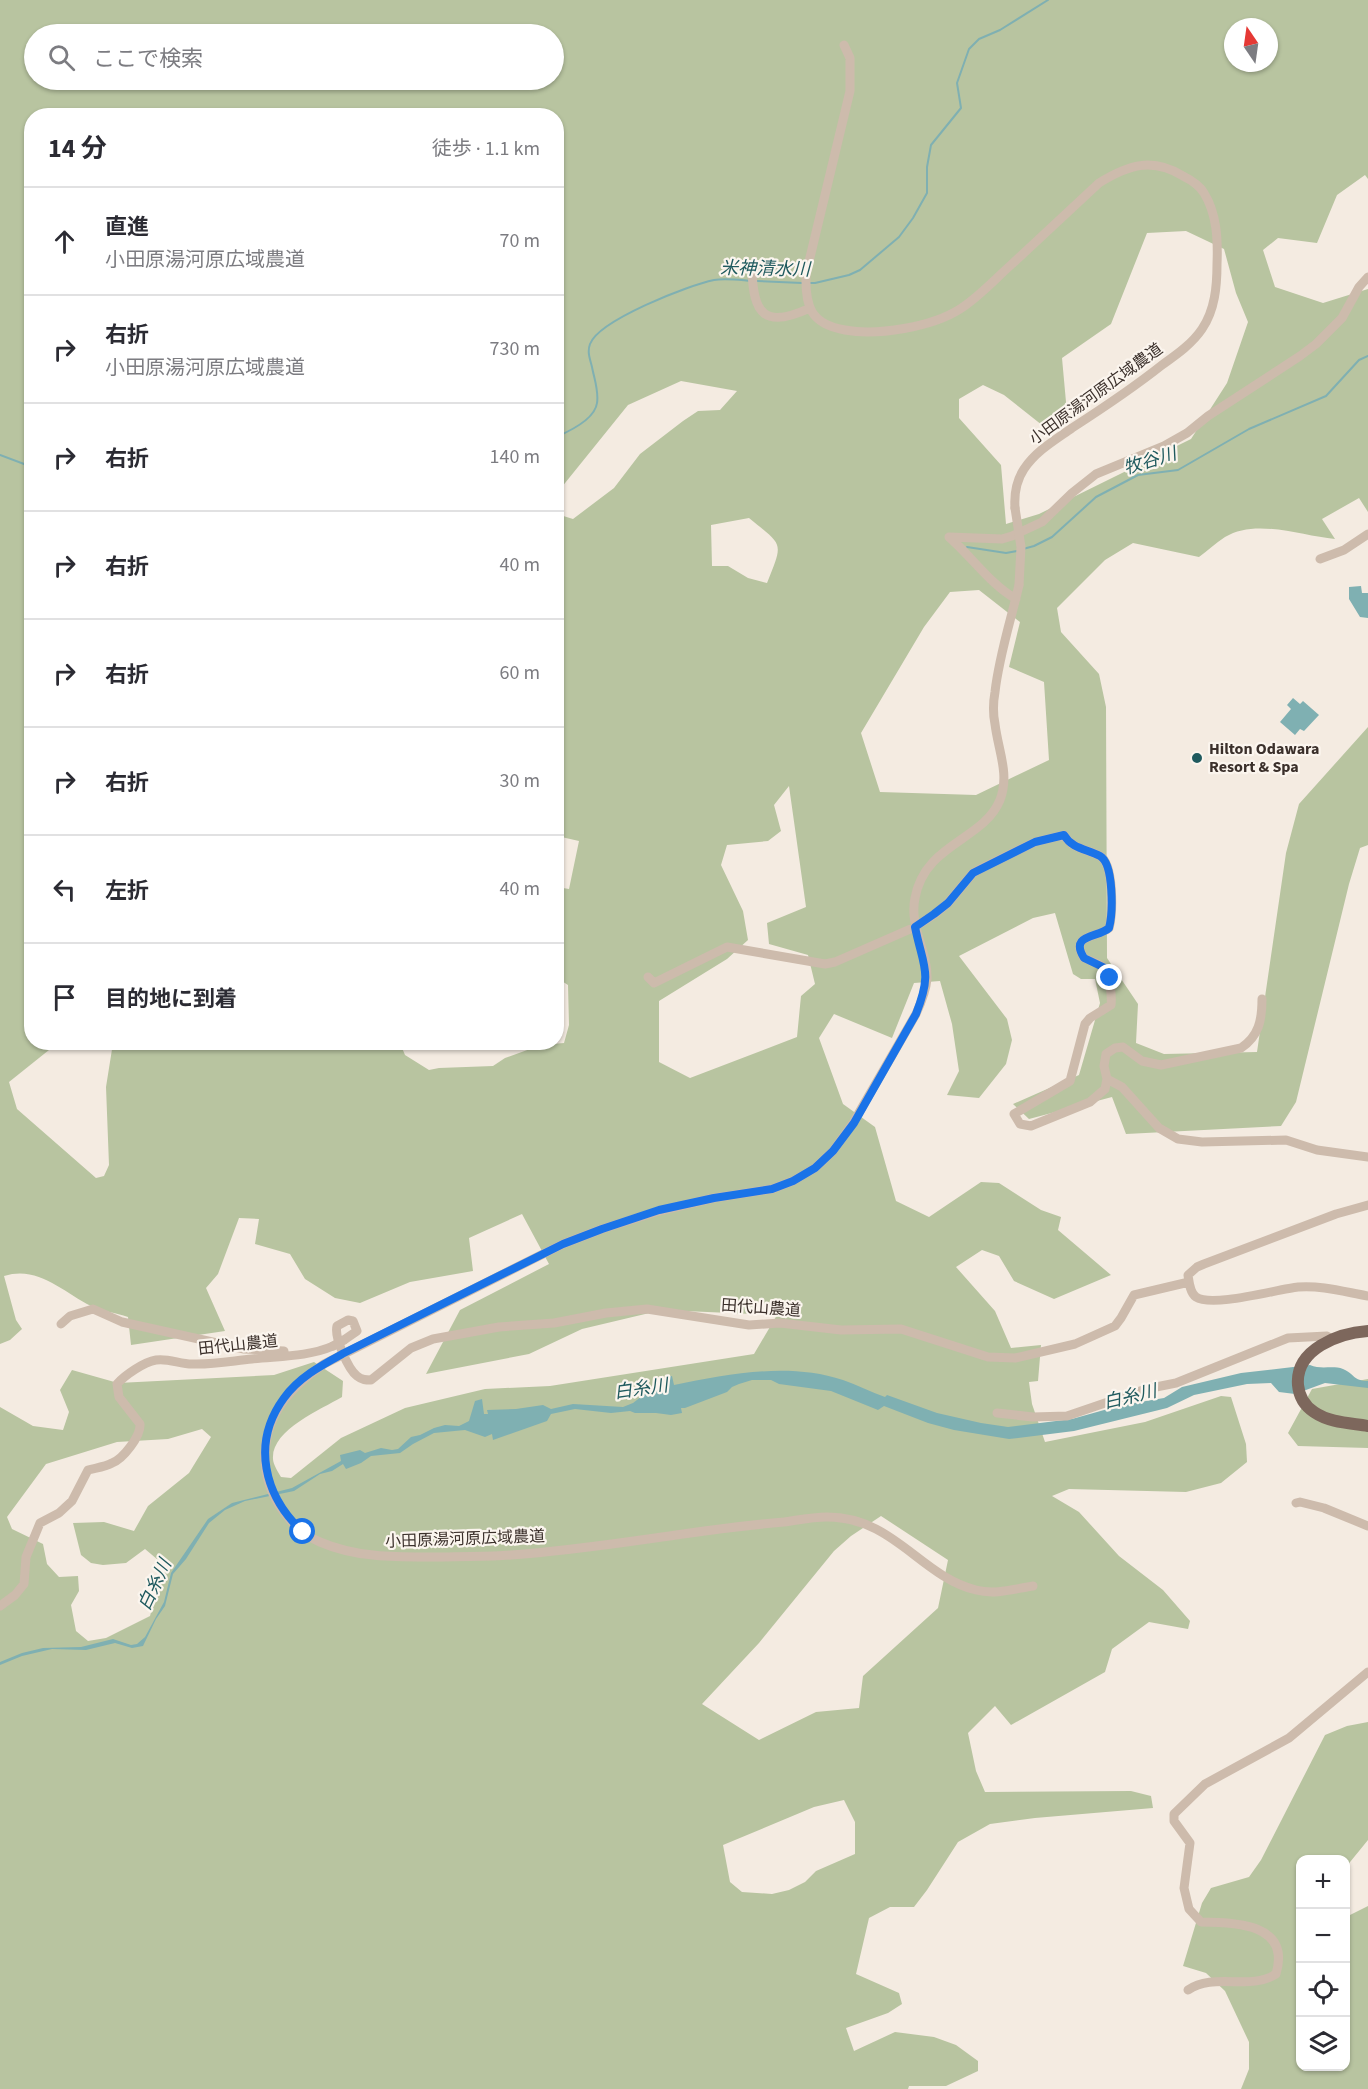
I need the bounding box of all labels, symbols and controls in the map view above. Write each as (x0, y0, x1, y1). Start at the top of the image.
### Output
north arrow (1224, 18, 1278, 72)
search box (24, 24, 564, 90)
icon: search (45, 41, 78, 74)
text: ここで検索 (93, 43, 203, 75)
text: 14 分 (48, 130, 107, 167)
text: 徒歩 · 1.1 km (432, 135, 540, 163)
text: 直進 (105, 211, 149, 243)
icon: ahead (48, 225, 81, 258)
text: 70 m (500, 227, 540, 255)
text: 小田原湯河原広域農道 (105, 246, 305, 274)
water label: 米神清水川 (720, 256, 812, 282)
text: 右折 (105, 319, 149, 351)
icon: right (48, 333, 81, 366)
text: 730 m (490, 335, 540, 363)
street label: 小田原湯河原広域農道 (1025, 338, 1167, 450)
text: 小田原湯河原広域農道 (105, 354, 305, 382)
icon: right (48, 441, 81, 474)
water label: 牧谷川 (1121, 441, 1181, 481)
text: 右折 (105, 443, 149, 475)
text: 140 m (490, 443, 540, 471)
icon: right (48, 549, 81, 582)
text: 右折 (105, 551, 149, 583)
text: 40 m (500, 551, 540, 579)
icon: right (48, 657, 81, 690)
text: 右折 (105, 659, 149, 691)
text: 60 m (500, 659, 540, 687)
place label: Hilton Odawara Resort & Spa (1209, 738, 1319, 778)
marker: Hilton Odawara Resort & Spa (1190, 751, 1204, 765)
icon: right (48, 765, 81, 798)
text: 右折 (105, 767, 149, 799)
text: 30 m (500, 767, 540, 795)
icon: left (48, 873, 81, 906)
text: 左折 (105, 875, 149, 907)
text: 40 m (500, 875, 540, 903)
route end (1096, 964, 1122, 990)
icon: arrive (48, 981, 81, 1014)
text: 目的地に到着 (105, 983, 237, 1015)
street label: 田代山農道 (720, 1294, 802, 1322)
street label: 田代山農道 (197, 1330, 279, 1360)
water label: 白糸川 (613, 1373, 671, 1405)
water label: 白糸川 (1101, 1378, 1161, 1415)
route start (289, 1518, 315, 1544)
street label: 小田原湯河原広域農道 (385, 1525, 545, 1553)
water label: 白糸川 (132, 1553, 179, 1615)
map controls (1296, 1855, 1350, 2071)
button: + (1296, 1855, 1350, 1909)
button: − (1296, 1909, 1350, 1963)
button: locate (1296, 1963, 1350, 2017)
button: layers (1296, 2017, 1350, 2071)

